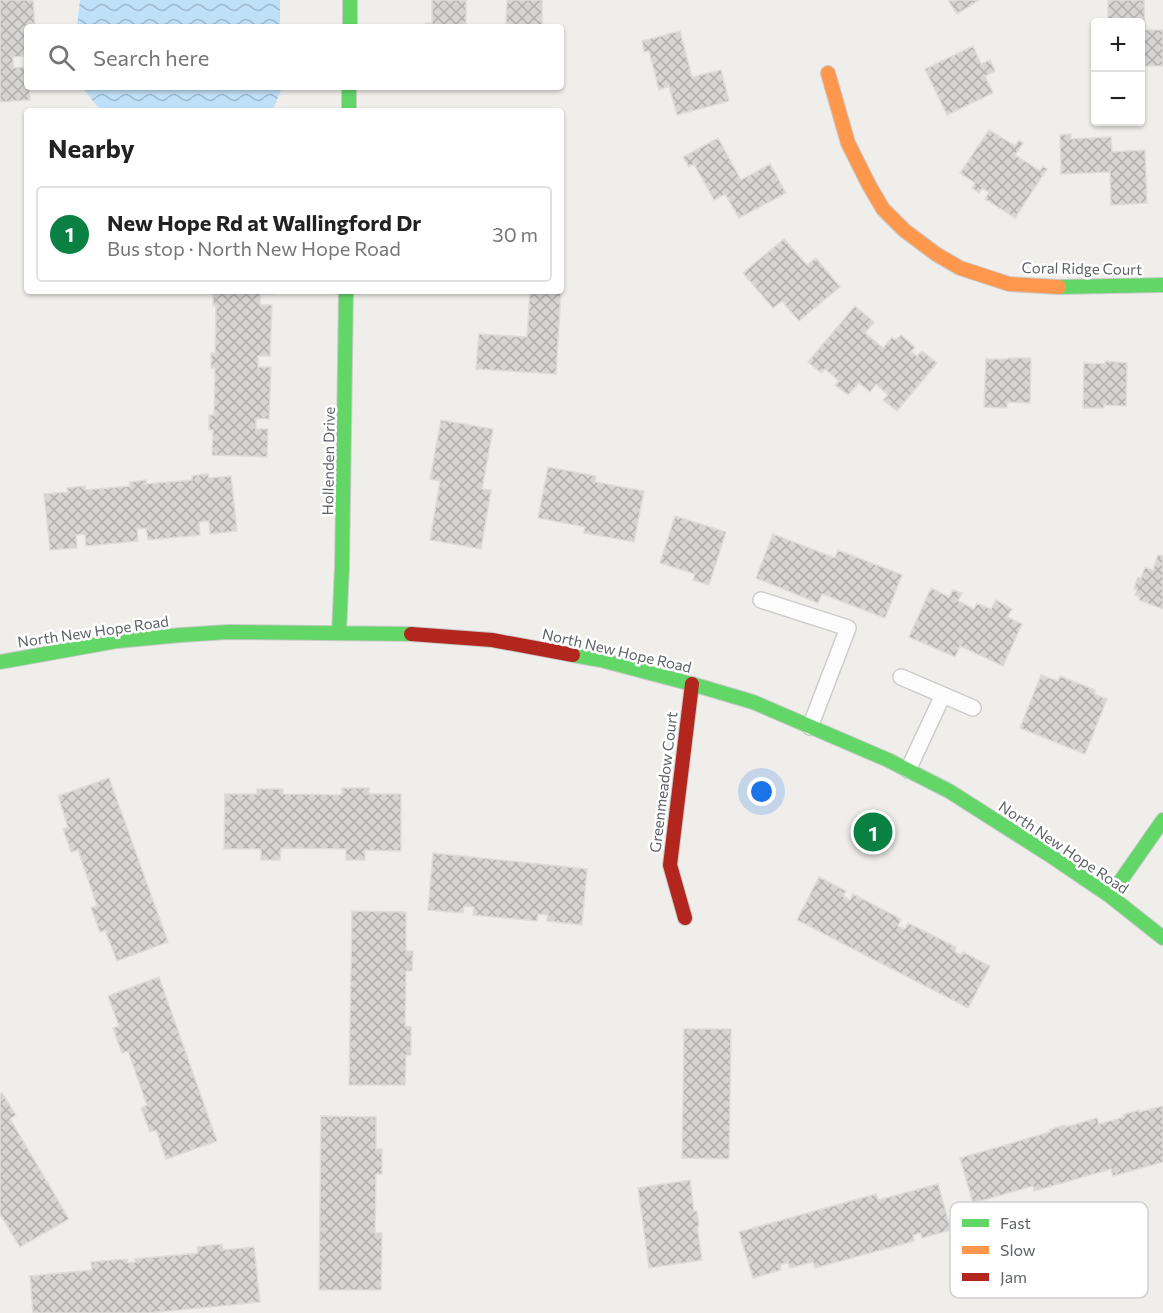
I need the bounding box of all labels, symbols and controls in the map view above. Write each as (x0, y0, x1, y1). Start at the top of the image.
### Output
map controls (1091, 18, 1145, 126)
button: + (1091, 18, 1145, 72)
search box (24, 24, 564, 90)
icon: search (45, 41, 78, 74)
text: Search here (93, 44, 209, 71)
button: − (1091, 72, 1145, 126)
text: Nearby (48, 132, 135, 163)
text: New Hope Rd at Wallingford Dr (107, 209, 421, 236)
text: 1 (65, 222, 74, 246)
text: 30 m (492, 222, 538, 246)
text: Bus stop · North New Hope Road (107, 236, 401, 260)
street label: Coral Ridge Court (1022, 258, 1142, 278)
street label: Hollenden Drive (318, 406, 338, 515)
street label: North New Hope Road (16, 611, 170, 651)
street label: North New Hope Road (541, 624, 693, 676)
street label: Greenmeadow Court (645, 710, 681, 854)
your location (747, 777, 776, 806)
street label: North New Hope Road (996, 797, 1132, 897)
pin: 1 (854, 810, 892, 854)
legend (950, 1202, 1148, 1298)
text: Fast (1000, 1213, 1031, 1232)
text: Slow (1000, 1240, 1036, 1259)
text: Jam (1000, 1267, 1027, 1286)

